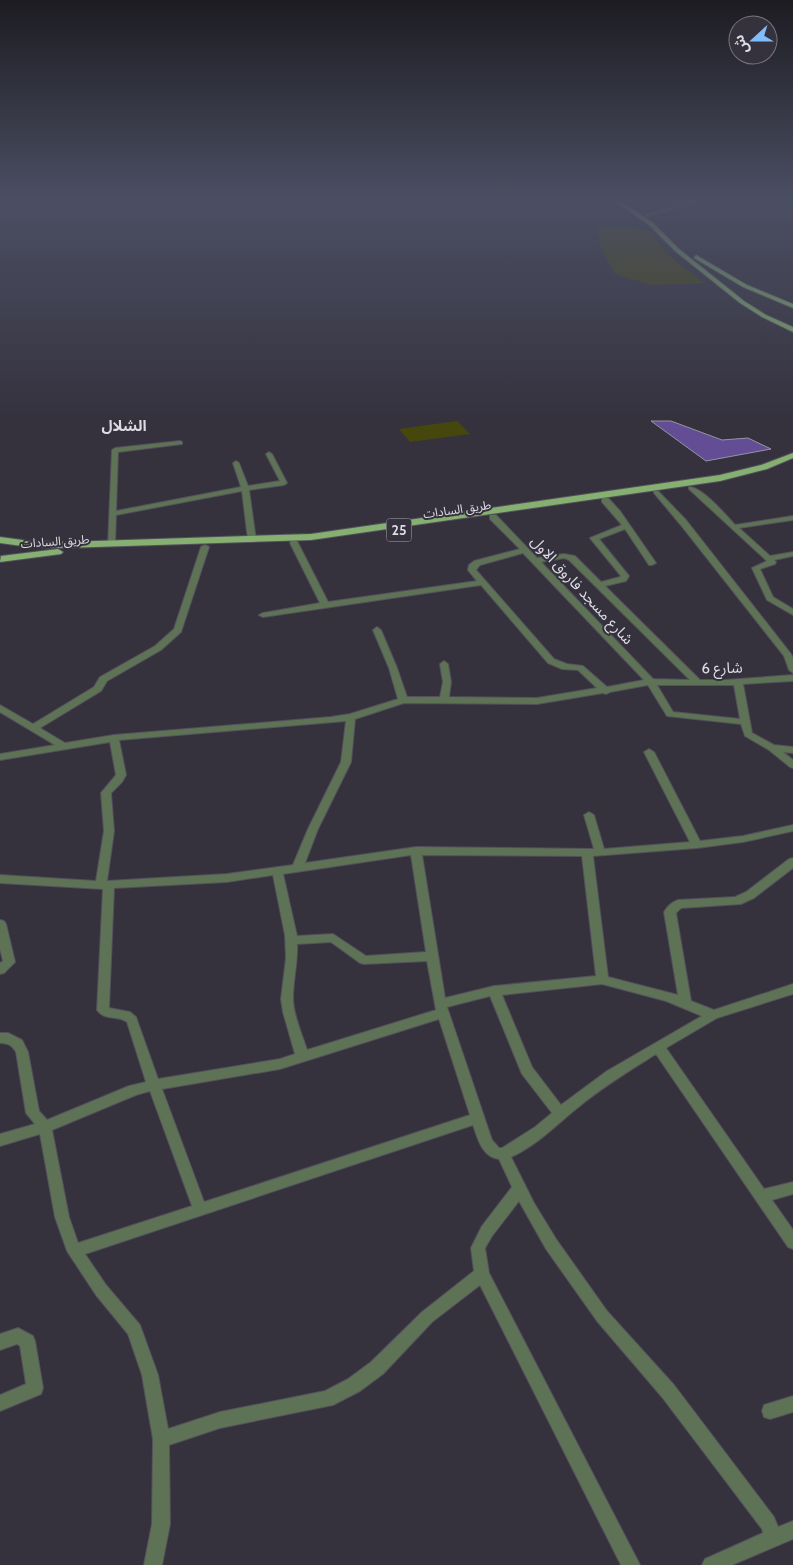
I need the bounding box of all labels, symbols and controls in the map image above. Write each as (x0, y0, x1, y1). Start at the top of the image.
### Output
north arrow (728, 15, 778, 65)
text: ش (729, 32, 753, 57)
district label: الشلال (101, 417, 147, 435)
street label: طريق السادات (422, 497, 492, 522)
road number: 25 (386, 518, 412, 542)
street label: طريق السادات (20, 531, 90, 552)
street label: شارع مسجد فاروق الاول (525, 532, 637, 650)
street label: شارع 6 (701, 659, 743, 680)

